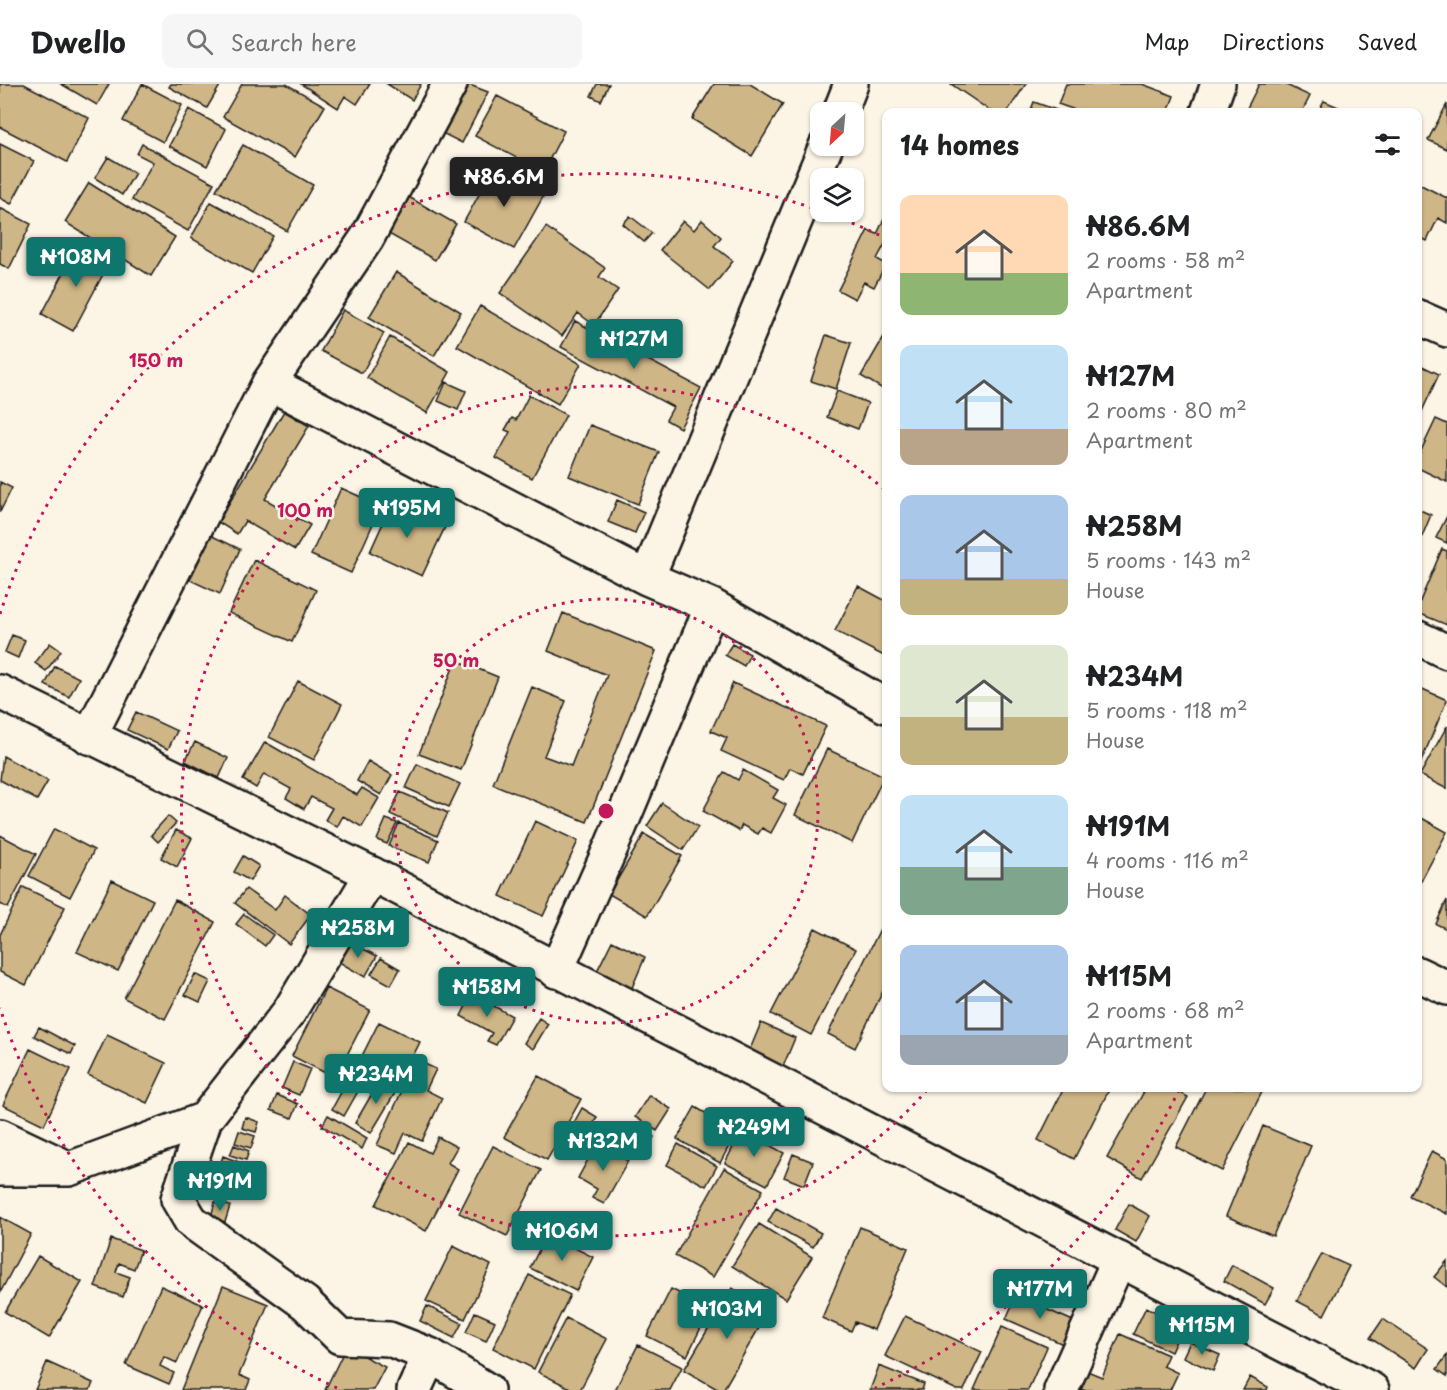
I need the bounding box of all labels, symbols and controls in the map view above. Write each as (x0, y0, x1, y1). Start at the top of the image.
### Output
search box (162, 14, 582, 68)
text: Dwello (30, 20, 126, 63)
icon: search (183, 25, 216, 58)
text: Search here (231, 25, 357, 58)
text: Map (1144, 25, 1189, 57)
text: Directions (1222, 25, 1324, 57)
text: Saved (1357, 25, 1417, 57)
north arrow (810, 102, 864, 156)
map controls (810, 102, 864, 222)
text: 14 homes (900, 125, 1019, 164)
icon: filters (1371, 128, 1404, 161)
pin: ₦86.6M (455, 157, 553, 208)
text: ₦86.6M (464, 161, 544, 191)
button: layers (810, 168, 864, 222)
text: ₦86.6M (1086, 206, 1191, 245)
icon: home (948, 219, 1020, 291)
pin: ₦108M (34, 237, 118, 288)
text: ₦108M (40, 241, 112, 271)
text: 2 rooms · 58 m² (1086, 245, 1245, 275)
text: Apartment (1086, 275, 1193, 305)
pin: ₦127M (592, 319, 676, 370)
text: ₦127M (600, 323, 668, 353)
text: 150 m (129, 346, 183, 373)
text: ₦127M (1086, 356, 1175, 395)
icon: home (948, 369, 1020, 441)
text: 2 rooms · 80 m² (1086, 395, 1247, 425)
text: Apartment (1086, 425, 1193, 455)
pin: ₦195M (365, 488, 449, 539)
text: ₦195M (373, 492, 441, 522)
text: 100 m (277, 496, 333, 523)
text: ₦258M (1086, 506, 1182, 545)
icon: home (948, 519, 1020, 591)
text: 5 rooms · 143 m² (1086, 545, 1251, 575)
text: House (1086, 575, 1145, 605)
text: 50 m (433, 646, 479, 673)
text: ₦234M (1086, 656, 1183, 695)
icon: home (948, 669, 1020, 741)
text: 5 rooms · 118 m² (1086, 695, 1248, 725)
text: House (1086, 725, 1145, 755)
centre of rings (596, 801, 616, 821)
text: ₦191M (1086, 806, 1170, 845)
icon: home (948, 819, 1020, 891)
text: 4 rooms · 116 m² (1086, 845, 1249, 875)
text: House (1086, 875, 1145, 905)
pin: ₦258M (316, 908, 400, 959)
text: ₦258M (321, 912, 395, 942)
text: ₦115M (1086, 956, 1172, 995)
pin: ₦158M (445, 967, 529, 1018)
icon: home (948, 969, 1020, 1041)
text: ₦158M (452, 971, 522, 1001)
text: 2 rooms · 68 m² (1086, 995, 1245, 1025)
text: Apartment (1086, 1025, 1193, 1055)
pin: ₦234M (334, 1054, 418, 1105)
text: ₦234M (339, 1058, 413, 1088)
pin: ₦249M (712, 1107, 796, 1158)
text: ₦249M (717, 1111, 791, 1141)
pin: ₦132M (561, 1121, 645, 1172)
text: ₦132M (568, 1125, 638, 1155)
pin: ₦191M (178, 1161, 262, 1212)
text: ₦191M (188, 1165, 252, 1195)
pin: ₦106M (520, 1211, 604, 1262)
text: ₦106M (526, 1215, 598, 1245)
pin: ₦177M (998, 1269, 1082, 1320)
text: ₦177M (1007, 1273, 1073, 1303)
pin: ₦103M (685, 1289, 769, 1340)
text: ₦103M (692, 1293, 762, 1323)
pin: ₦115M (1160, 1305, 1244, 1356)
text: ₦115M (1169, 1309, 1235, 1339)

